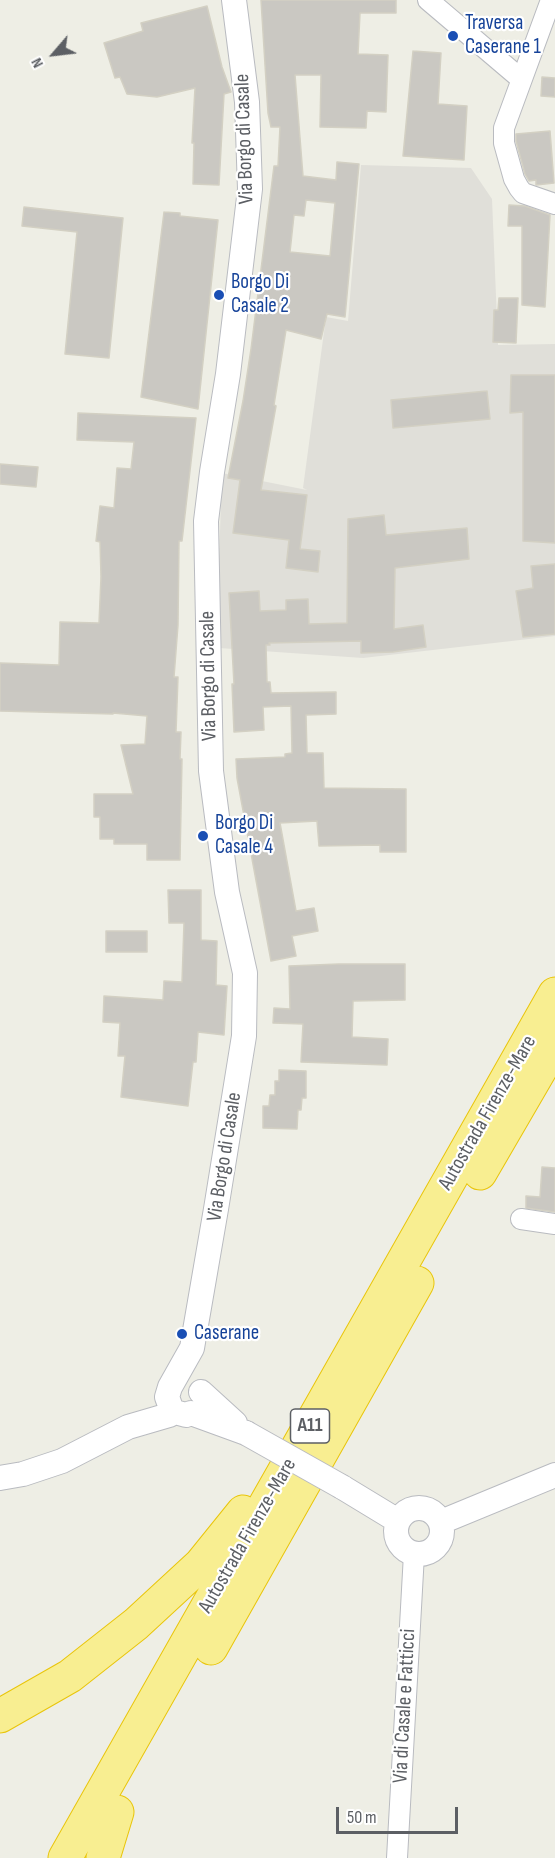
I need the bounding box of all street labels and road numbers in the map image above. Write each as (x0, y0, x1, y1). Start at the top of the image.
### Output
street label: Via Borgo di Casale (230, 73, 260, 205)
street label: Via Borgo di Casale (195, 611, 223, 741)
street label: Autostrada Firenze-Mare (434, 1031, 542, 1195)
street label: Via Borgo di Casale (202, 1091, 248, 1223)
road number: A11 (290, 1409, 330, 1443)
street label: Autostrada Firenze-Mare (194, 1454, 302, 1618)
street label: Via di Casale e Fatticci (388, 1628, 422, 1784)

